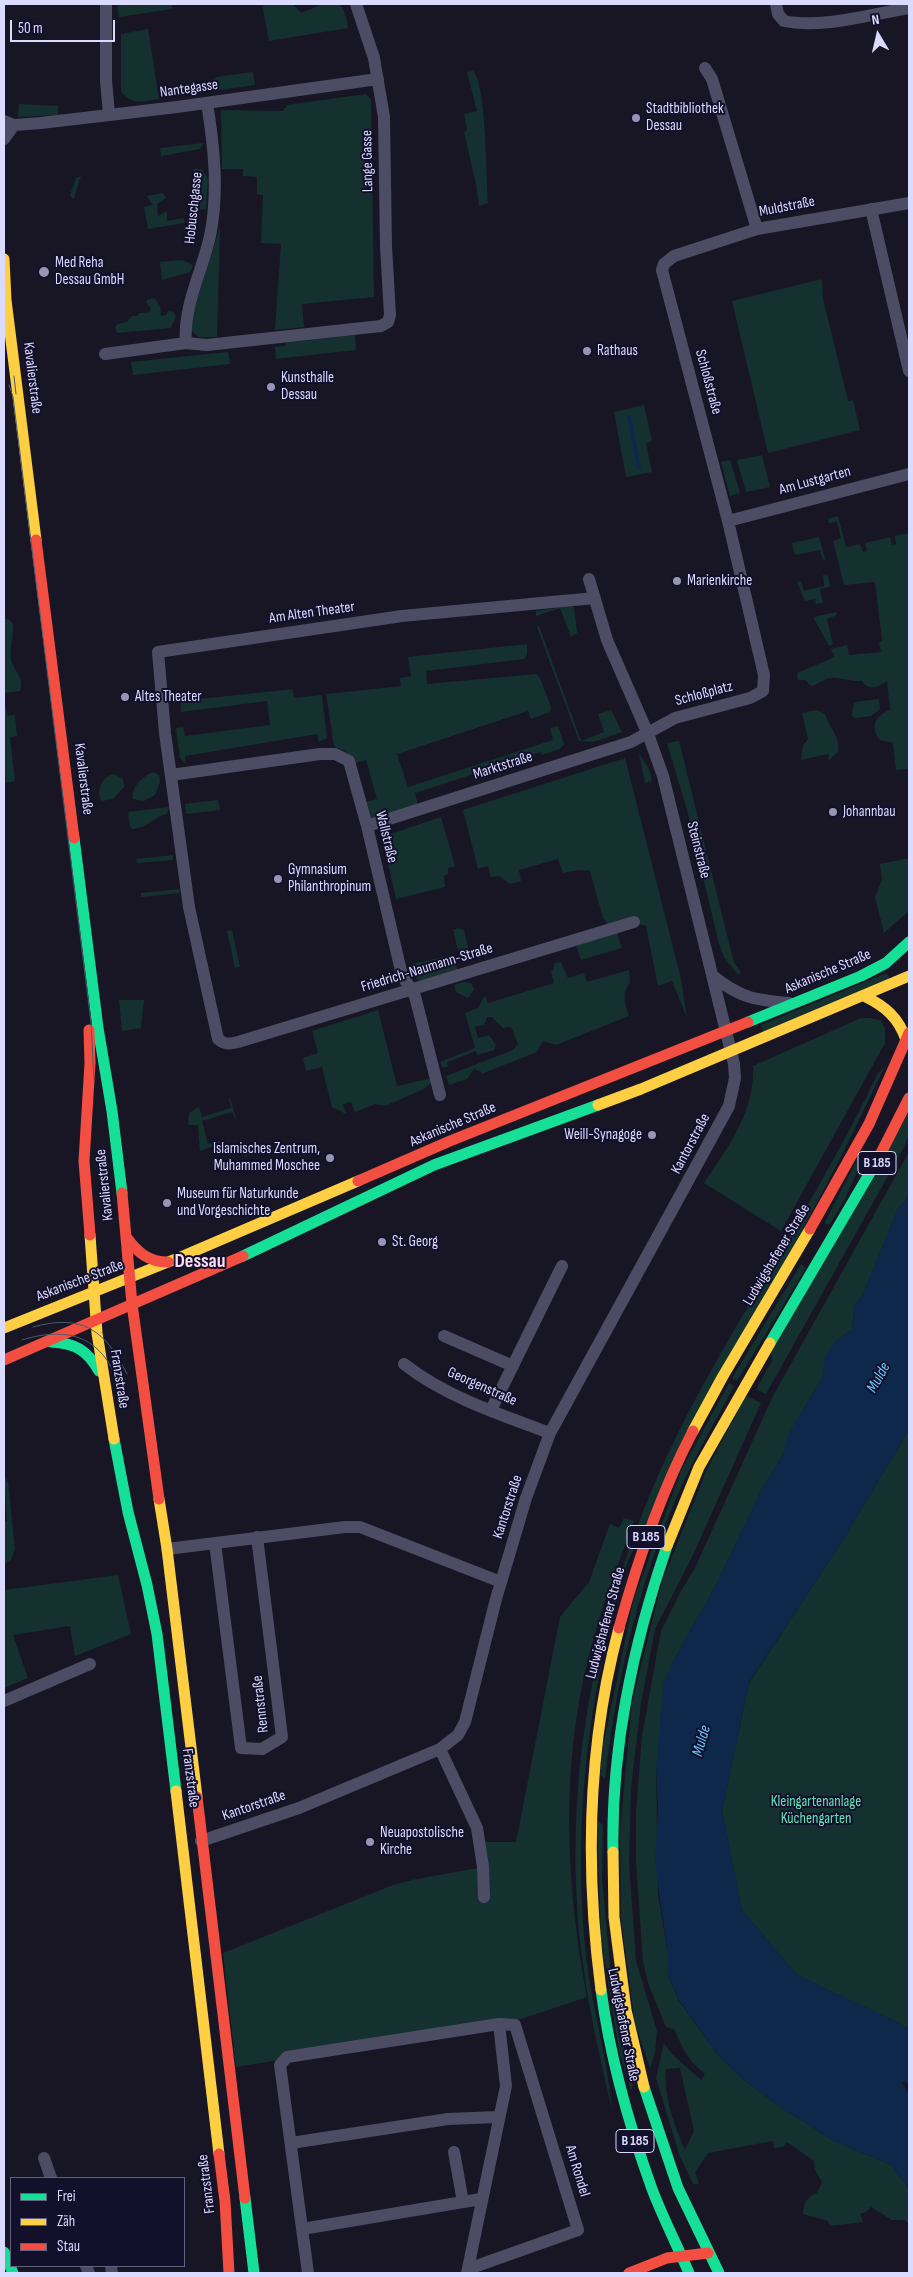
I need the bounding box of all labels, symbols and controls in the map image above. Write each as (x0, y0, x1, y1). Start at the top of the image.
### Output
scale bar (12, 10, 118, 42)
north arrow (853, 10, 903, 60)
text: N (871, 11, 881, 29)
text: 50 m (18, 19, 43, 38)
street label: Nantegasse (159, 76, 219, 102)
place label: Stadtbibliothek Dessau (646, 100, 724, 135)
marker: Stadtbibliothek Dessau (630, 112, 642, 124)
street label: Lange Gasse (358, 130, 378, 192)
street label: Hobuschgasse (181, 171, 207, 245)
street label: Muldstraße (758, 193, 816, 221)
place label: Med Reha Dessau GmbH (55, 254, 124, 289)
marker: Med Reha Dessau GmbH (37, 265, 51, 279)
street label: Kavalierstraße (19, 341, 45, 415)
place label: Rathaus (597, 342, 638, 360)
marker: Rathaus (581, 345, 593, 357)
street label: Schloßstraße (691, 348, 725, 416)
place label: Kunsthalle Dessau (281, 369, 334, 404)
marker: Kunsthalle Dessau (265, 381, 277, 393)
street label: Am Lustgarten (777, 463, 853, 499)
place label: Marienkirche (687, 572, 752, 590)
marker: Marienkirche (671, 575, 683, 587)
street label: Am Alten Theater (268, 598, 356, 628)
street label: Schloßplatz (673, 678, 735, 710)
place label: Altes Theater (135, 688, 202, 706)
marker: Altes Theater (119, 691, 131, 703)
street label: Kavalierstraße (70, 742, 96, 816)
street label: Marktstraße (471, 748, 535, 784)
place label: Johannbau (843, 803, 896, 821)
marker: Johannbau (827, 806, 839, 818)
street label: Wallstraße (371, 809, 401, 865)
street label: Steinstraße (682, 820, 714, 880)
place label: Gymnasium Philanthropinum (288, 861, 371, 896)
marker: Gymnasium Philanthropinum (272, 873, 284, 885)
street label: Friedrich-Naumann-Straße (359, 939, 495, 997)
street label: Askanische Straße (782, 946, 874, 998)
street label: Askanische Straße (407, 1099, 499, 1151)
street label: Kantorstraße (668, 1111, 714, 1177)
place label: Weill-Synagoge (564, 1126, 642, 1144)
marker: Weill-Synagoge (646, 1129, 658, 1141)
place label: Islamisches Zentrum, Muhammed Moschee (213, 1140, 320, 1175)
street label: Kavalierstraße (92, 1148, 118, 1222)
marker: Islamisches Zentrum, Muhammed Moschee (324, 1152, 336, 1164)
road number: B 185 (858, 1152, 896, 1174)
place label: Museum für Naturkunde und Vorgeschichte (177, 1185, 298, 1220)
marker: Museum für Naturkunde und Vorgeschichte (161, 1197, 173, 1209)
street label: Ludwigshafener Straße (740, 1201, 814, 1309)
place label: St. Georg (392, 1233, 438, 1251)
marker: St. Georg (376, 1236, 388, 1248)
district label: Dessau (174, 1250, 226, 1274)
street label: Askanische Straße (34, 1256, 126, 1306)
street label: Franzstraße (105, 1348, 133, 1410)
water label: Mulde (863, 1360, 895, 1396)
street label: Georgenstraße (444, 1364, 520, 1410)
street label: Kantorstraße (489, 1473, 527, 1541)
road number: B 185 (627, 1525, 665, 1548)
street label: Ludwigshafener Straße (582, 1565, 630, 1681)
street label: Rennstraße (249, 1674, 273, 1734)
water label: Mulde (688, 1723, 716, 1759)
street label: Franzstraße (177, 1747, 203, 1809)
street label: Kantorstraße (220, 1787, 288, 1825)
park label: Kleingartenanlage Küchengarten (771, 1793, 861, 1828)
place label: Neuapostolische Kirche (380, 1824, 464, 1859)
marker: Neuapostolische Kirche (364, 1836, 376, 1848)
street label: Ludwigshafener Straße (603, 1967, 643, 2083)
road number: B 185 (616, 2130, 654, 2152)
street label: Am Rondel (561, 2143, 593, 2199)
street label: Franzstraße (194, 2153, 220, 2215)
legend (10, 2177, 185, 2267)
text: Frei (57, 2187, 76, 2206)
text: Zäh (57, 2212, 75, 2231)
text: Stau (57, 2237, 80, 2256)

